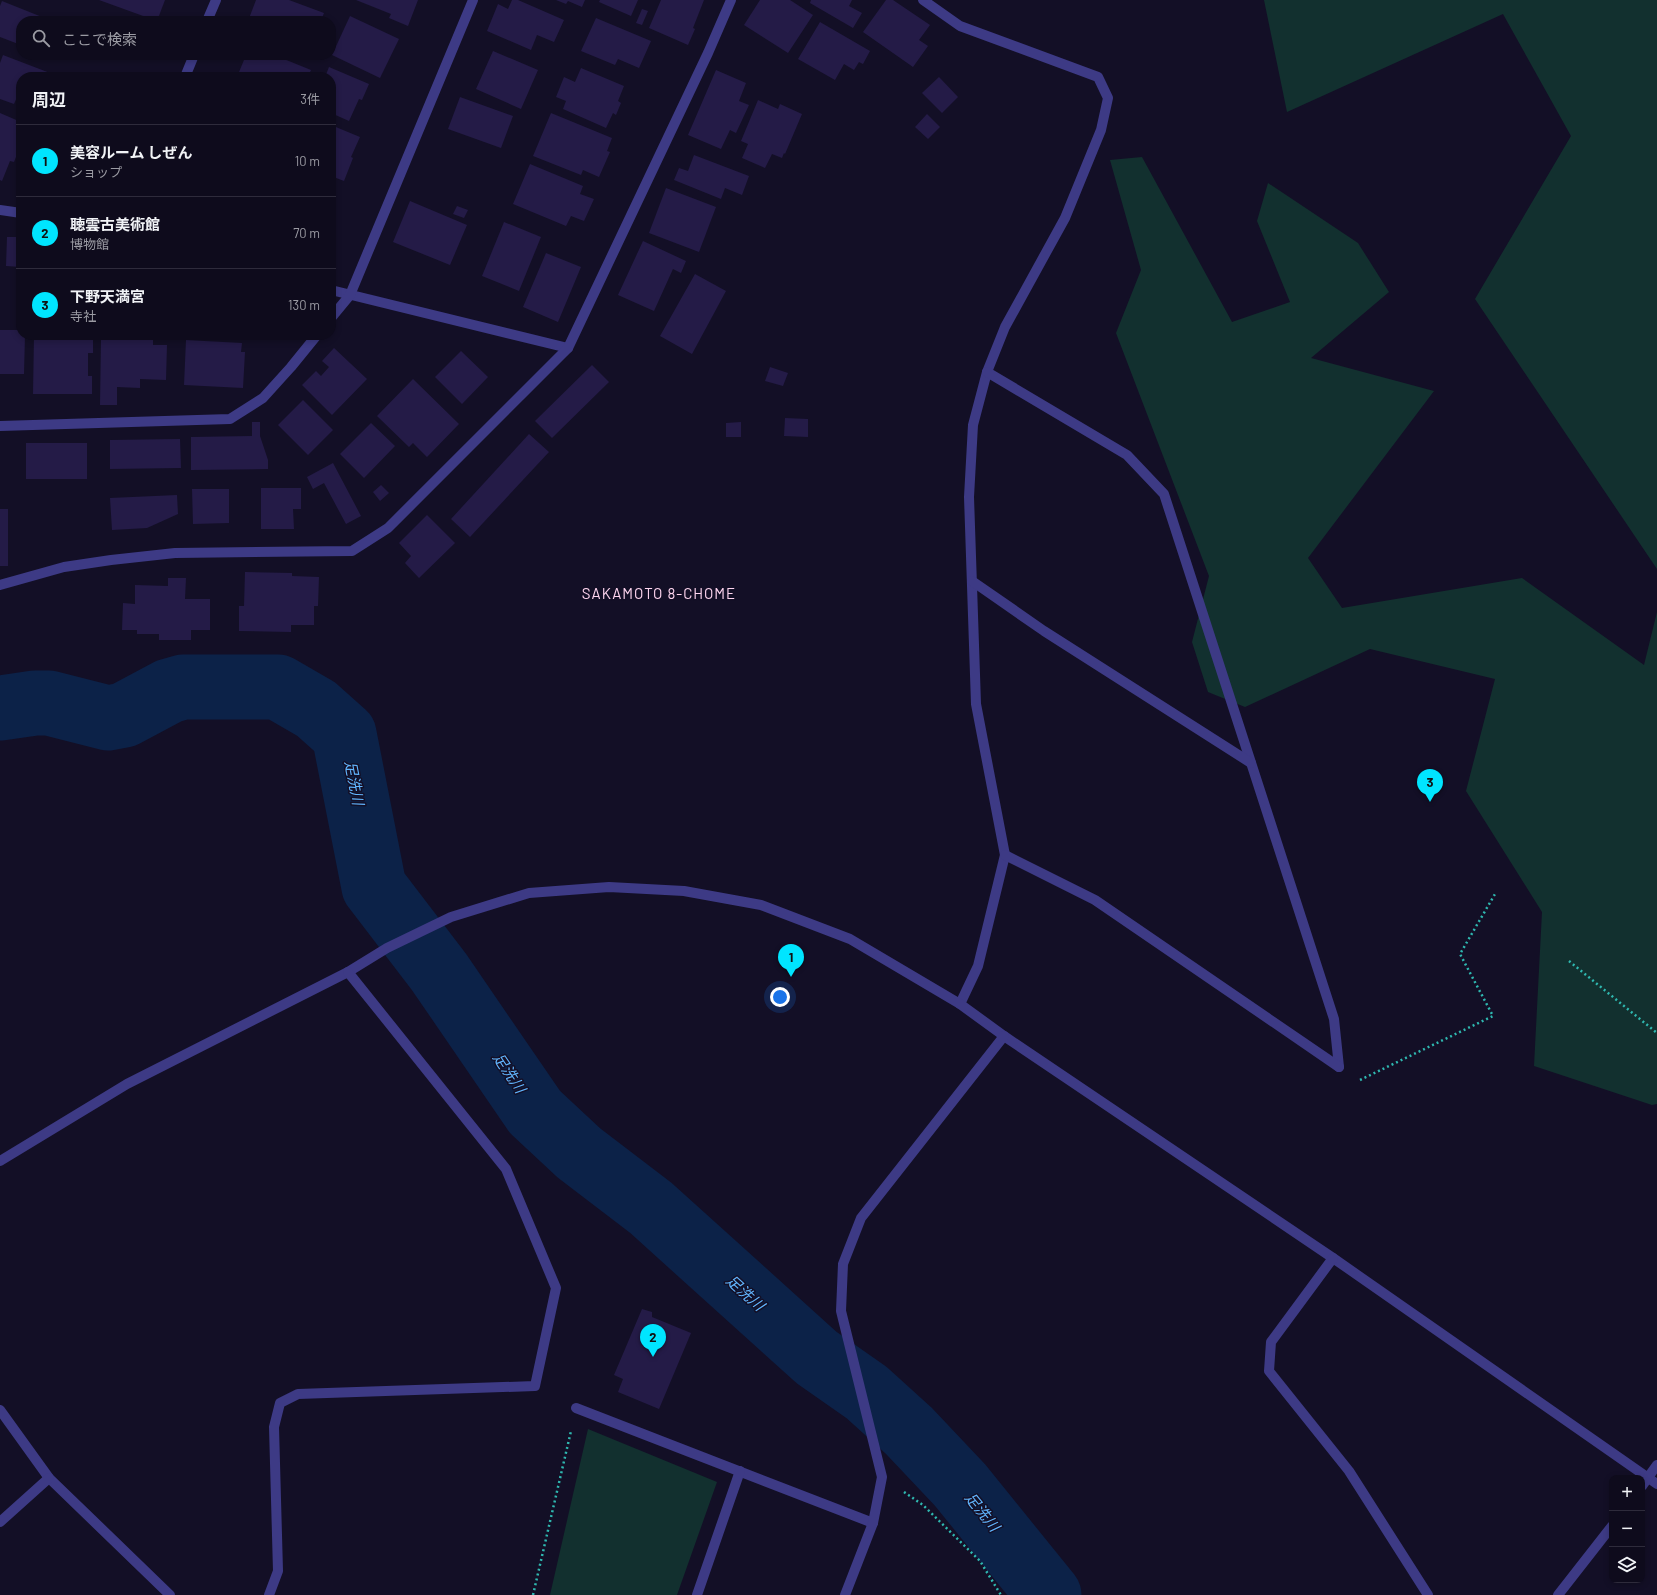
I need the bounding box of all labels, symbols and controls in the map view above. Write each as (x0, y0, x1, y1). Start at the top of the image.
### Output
search box (16, 16, 336, 60)
icon: search (30, 27, 52, 49)
text: ここで検索 (62, 30, 137, 48)
text: 周辺 (32, 89, 66, 109)
text: 3件 (300, 91, 320, 107)
text: 美容ルーム しぜん (70, 143, 193, 161)
text: 1 (43, 153, 47, 169)
text: 10 m (295, 153, 320, 169)
text: ショップ (70, 164, 122, 180)
text: 聴雲古美術館 (70, 215, 160, 233)
text: 2 (41, 225, 49, 241)
text: 70 m (293, 225, 320, 241)
text: 博物館 (70, 236, 109, 252)
text: 下野天満宮 (70, 287, 145, 305)
text: 3 (41, 297, 49, 313)
text: 130 m (288, 297, 320, 313)
text: 寺社 (70, 308, 96, 324)
district label: SAKAMOTO 8-CHOME (582, 584, 736, 602)
water label: 足洗川 (342, 759, 368, 809)
pin: 3 (1417, 769, 1443, 802)
pin: 1 (778, 944, 804, 977)
your location (770, 987, 790, 1007)
water label: 足洗川 (490, 1049, 531, 1098)
water label: 足洗川 (723, 1271, 770, 1315)
pin: 2 (640, 1324, 666, 1357)
map controls (1609, 1475, 1645, 1583)
button: + (1609, 1475, 1645, 1511)
water label: 足洗川 (962, 1488, 1005, 1536)
button: − (1609, 1511, 1645, 1547)
button: layers (1609, 1547, 1645, 1583)

